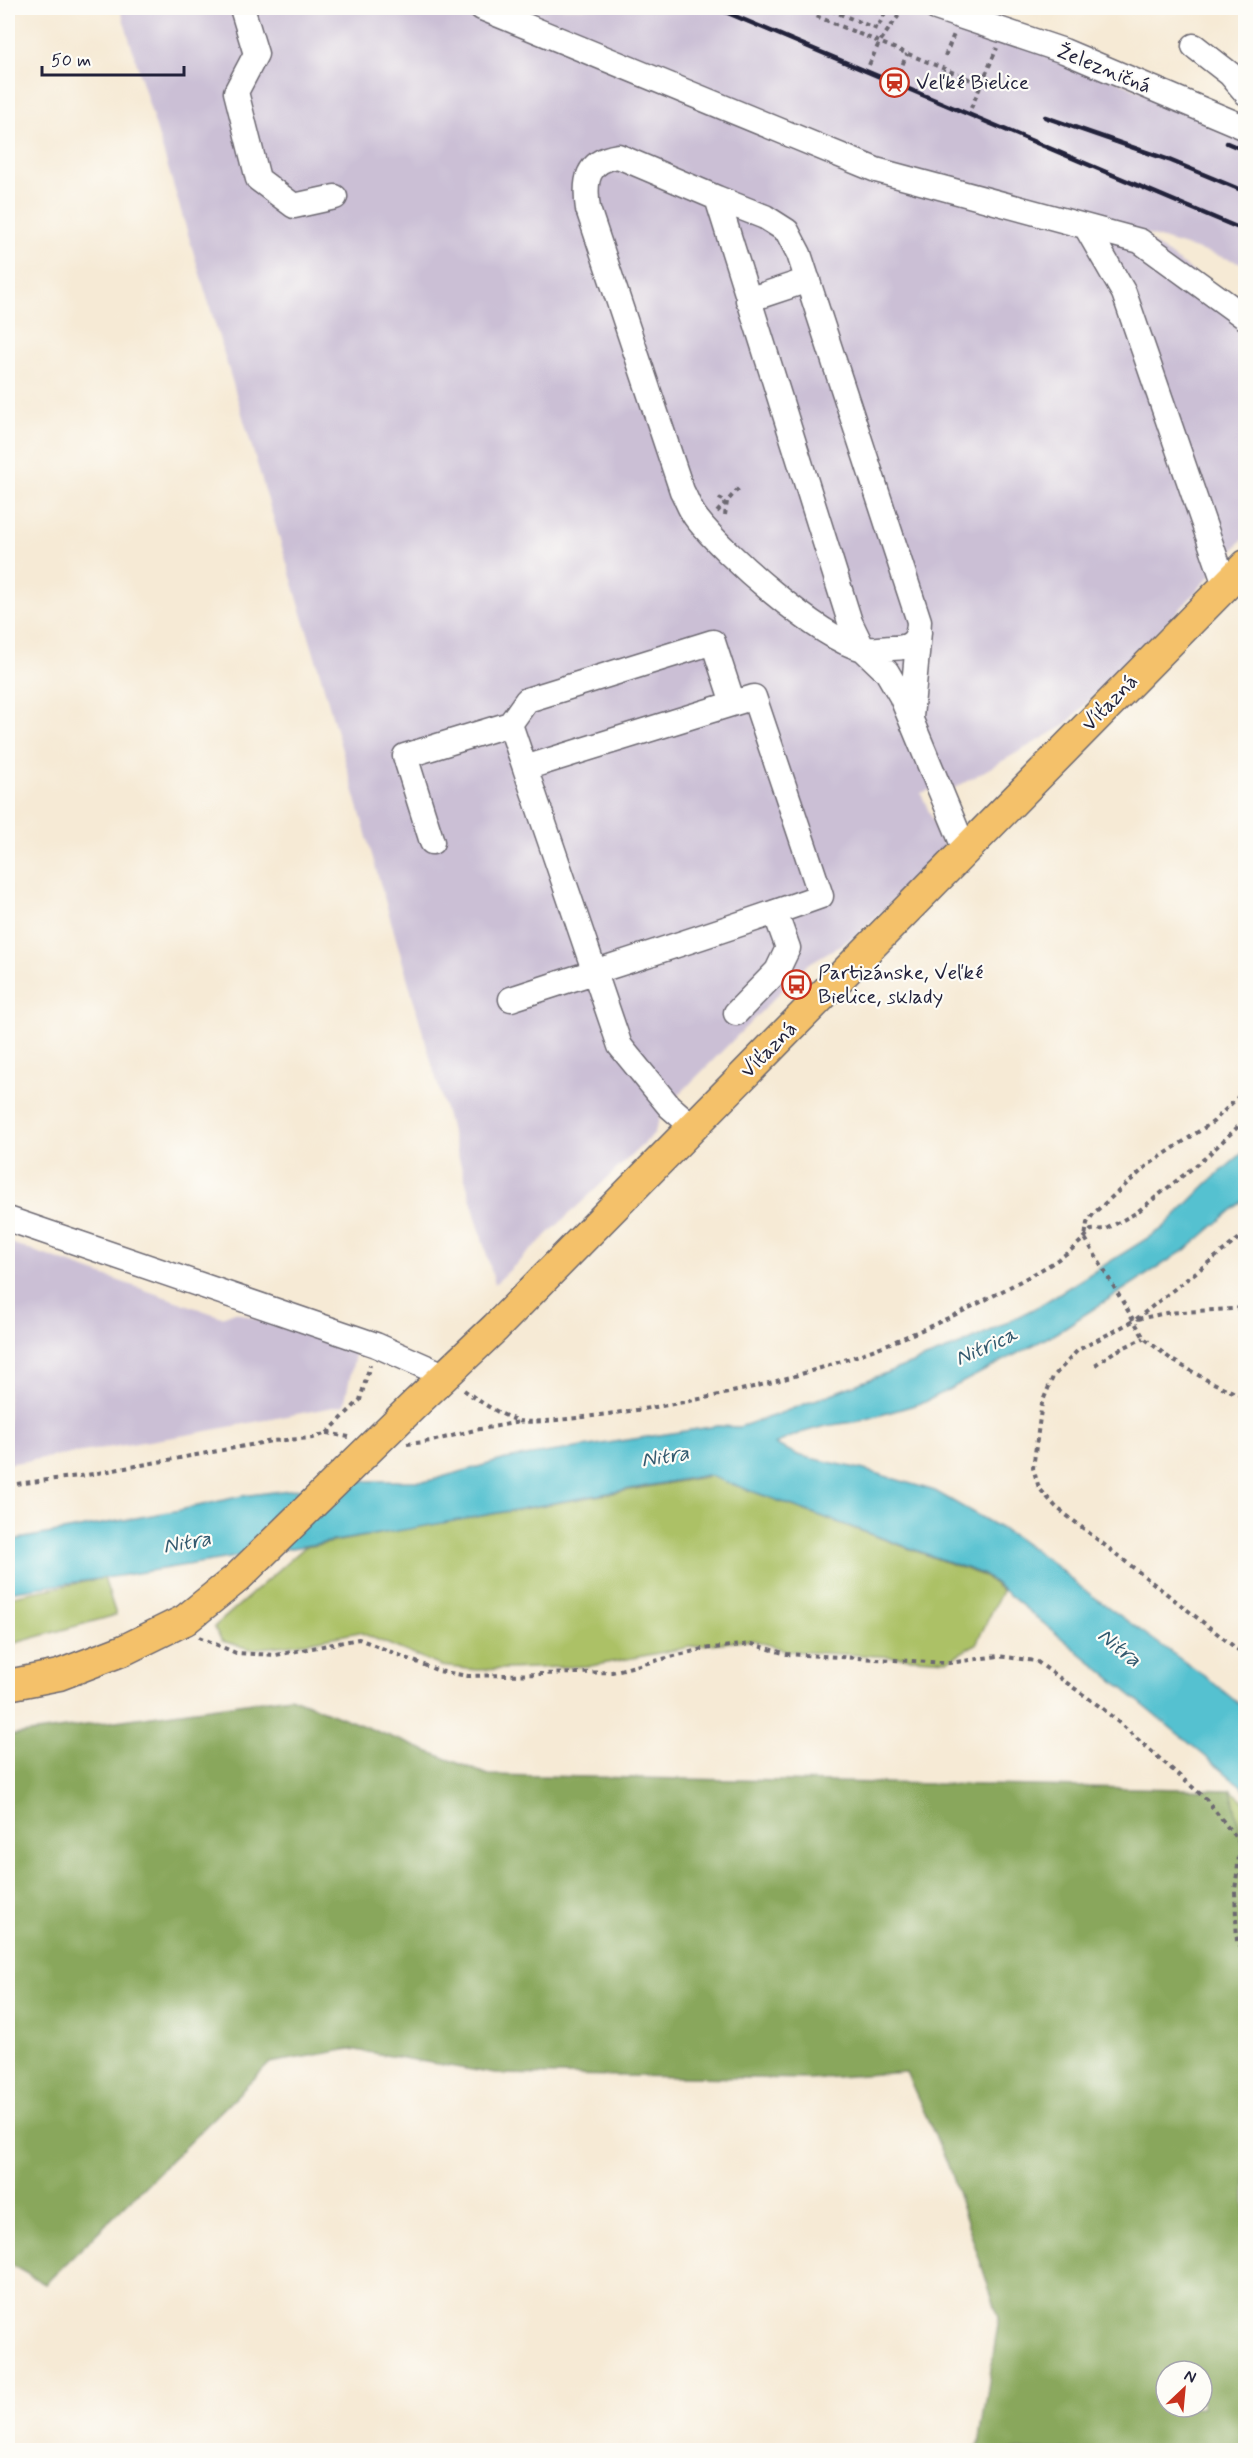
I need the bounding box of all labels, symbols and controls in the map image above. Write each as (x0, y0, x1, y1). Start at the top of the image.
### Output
street label: Železničná (1053, 37, 1155, 101)
scale bar (42, 39, 184, 77)
text: 50 m (51, 49, 91, 73)
station icon: Veľké Bielice (879, 67, 911, 99)
place label: Veľké Bielice (916, 69, 1029, 97)
street label: Víťazná (1076, 668, 1144, 738)
place label: Partizánske, Veľké Bielice, sklady (818, 959, 983, 1011)
bus stop icon: Partizánske, Veľké Bielice, sklady (781, 969, 813, 1001)
street label: Víťazná (734, 1015, 804, 1085)
water label: Nitrica (951, 1321, 1022, 1373)
water label: Nitra (639, 1439, 691, 1475)
water label: Nitra (161, 1525, 213, 1561)
water label: Nitra (1091, 1622, 1147, 1674)
north arrow (1154, 2359, 1214, 2419)
text: N (1181, 2365, 1199, 2389)

